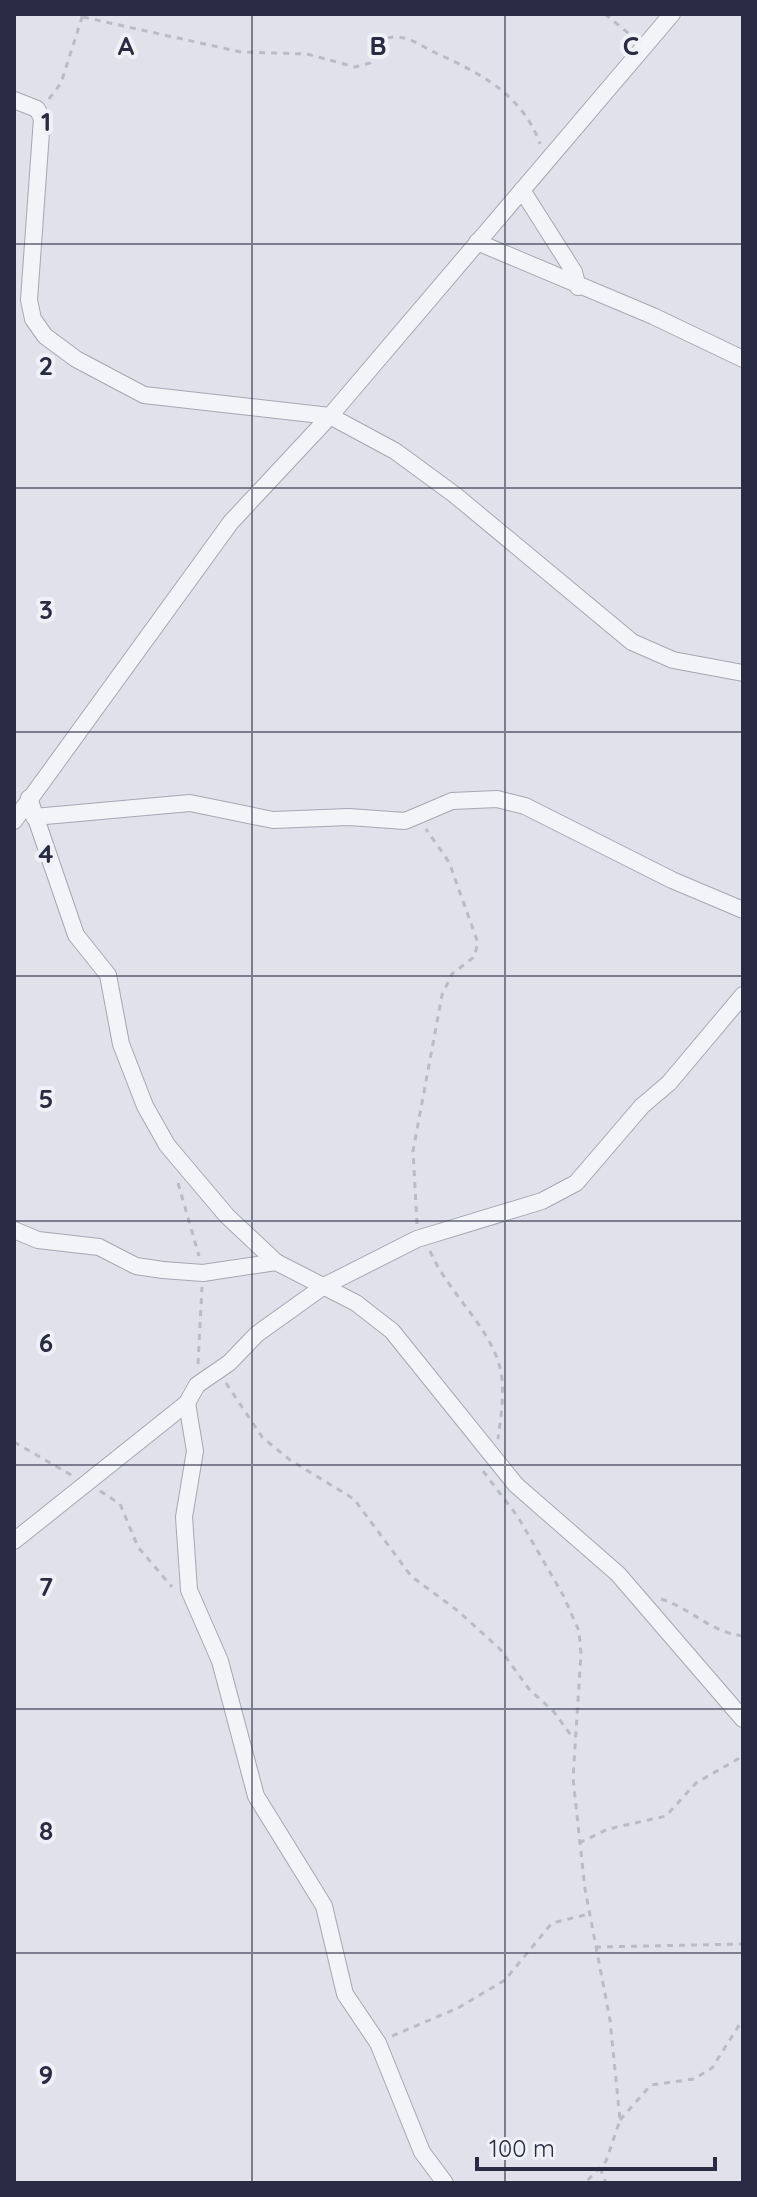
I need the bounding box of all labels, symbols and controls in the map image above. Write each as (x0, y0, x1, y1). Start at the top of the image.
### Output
text: A (118, 29, 135, 62)
text: B (369, 29, 387, 62)
text: C (623, 29, 639, 62)
text: 1 (41, 105, 51, 138)
text: 2 (39, 349, 53, 382)
text: 3 (39, 593, 53, 626)
text: 4 (38, 837, 54, 870)
text: 5 (39, 1082, 53, 1115)
text: 6 (39, 1326, 53, 1359)
text: 7 (39, 1570, 53, 1603)
text: 8 (39, 1814, 53, 1847)
text: 9 (39, 2058, 53, 2091)
scale bar (477, 2121, 715, 2171)
text: 100 m (489, 2133, 555, 2163)

